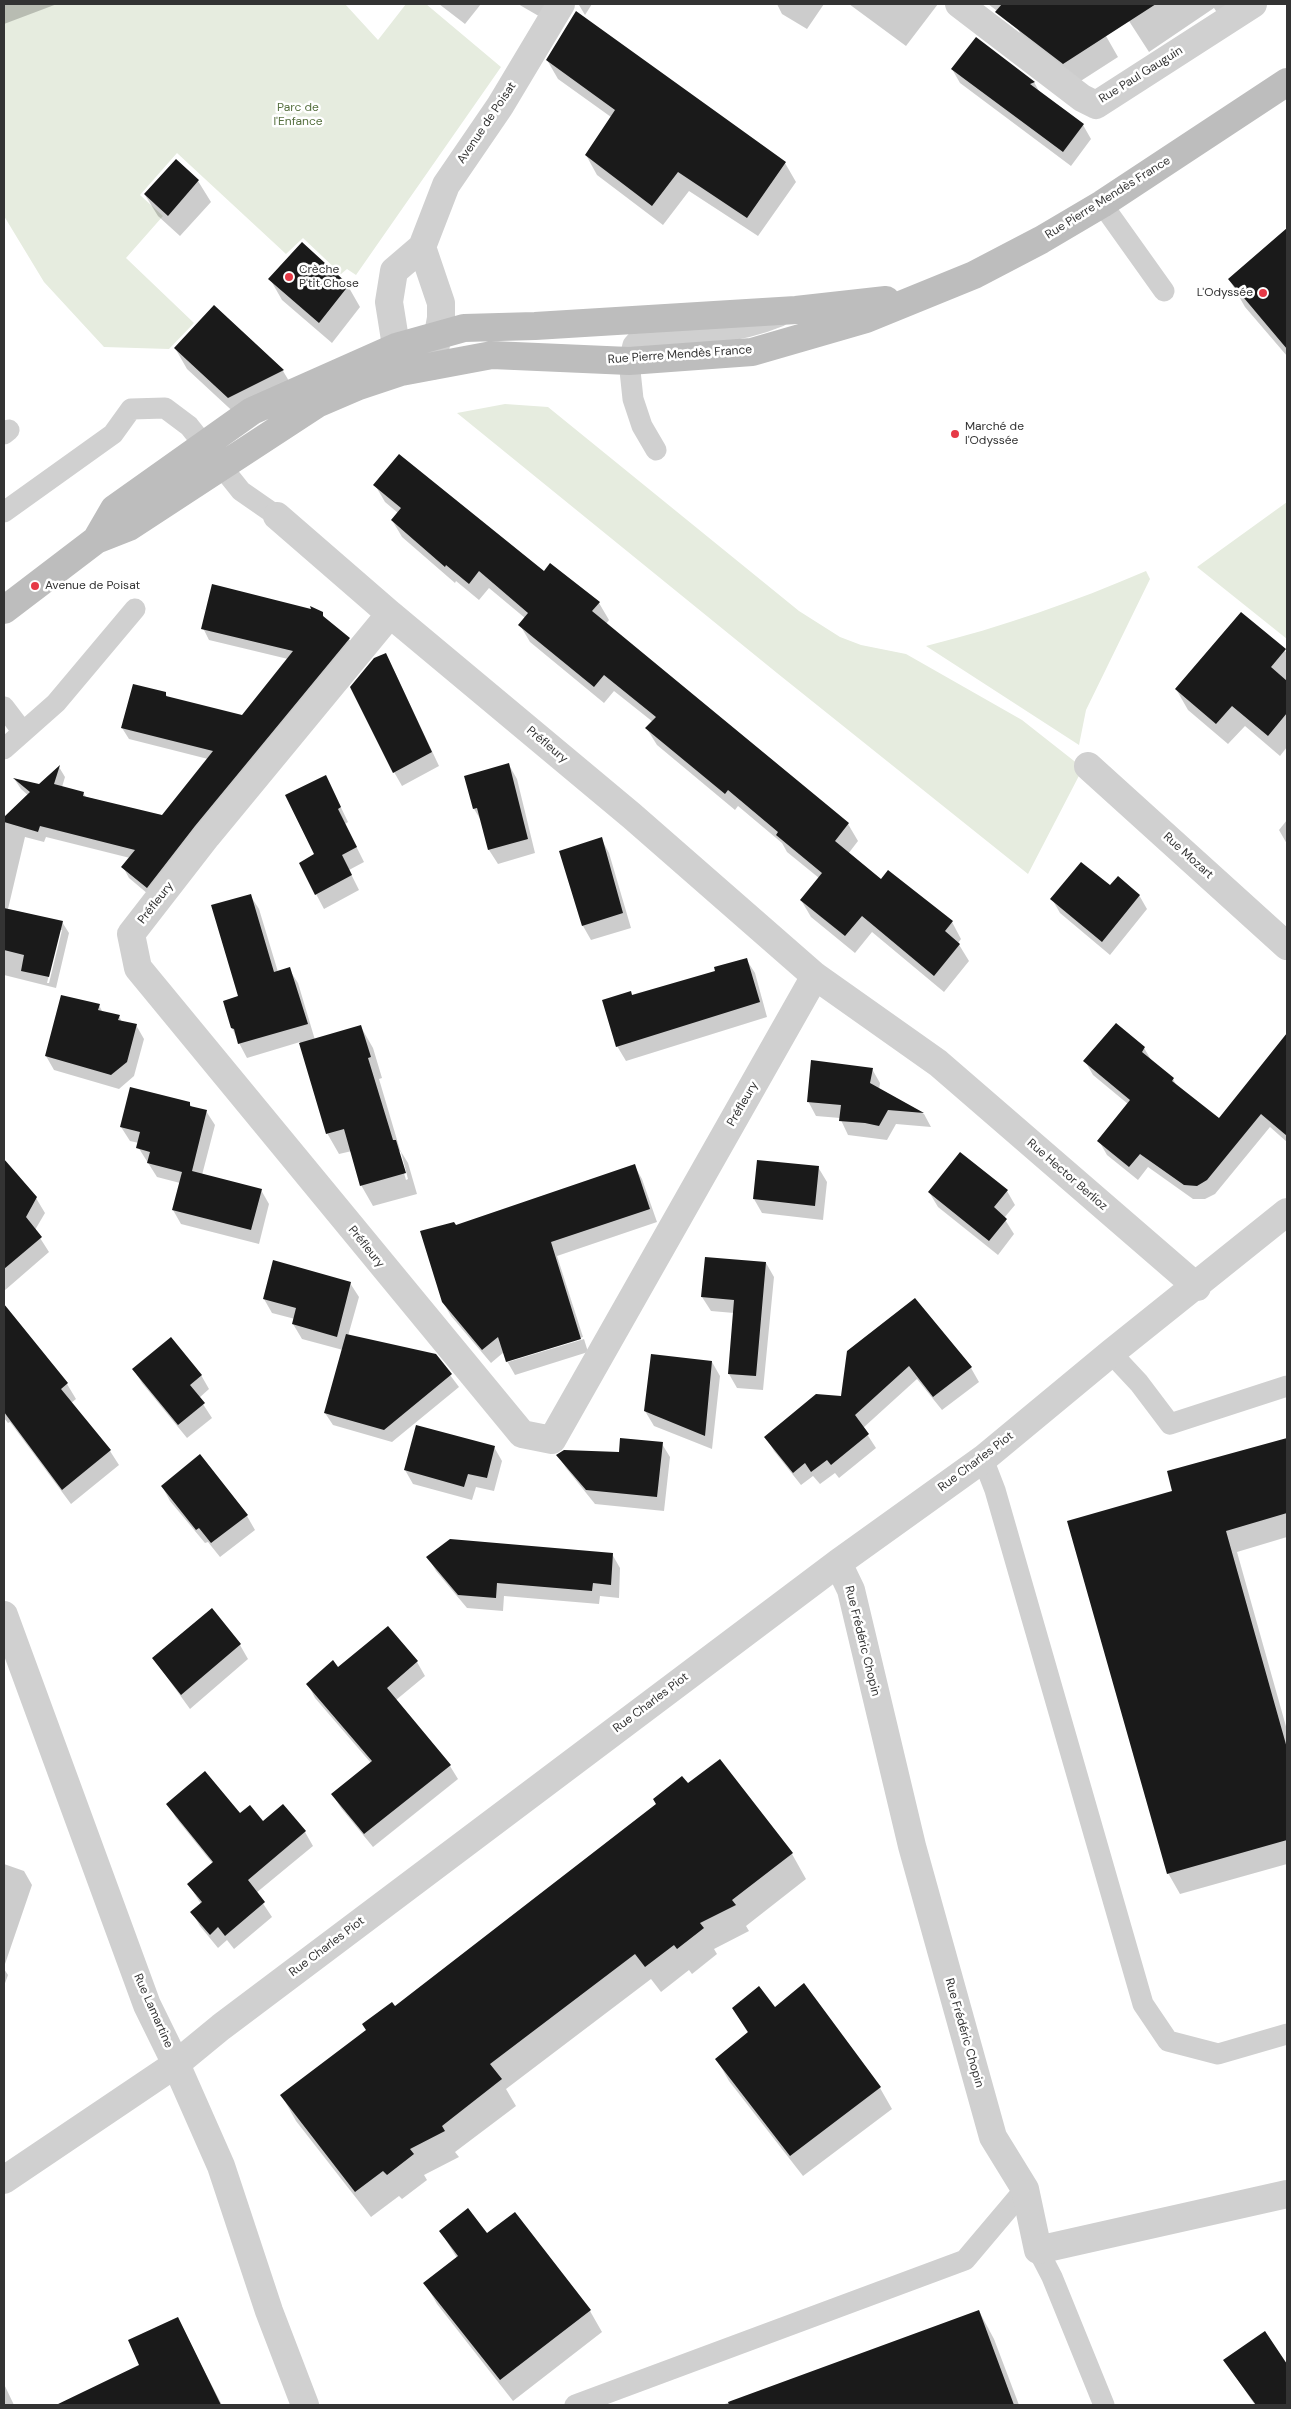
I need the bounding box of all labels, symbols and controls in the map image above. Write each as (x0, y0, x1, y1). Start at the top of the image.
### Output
street label: Rue Paul Gauguin (1097, 44, 1185, 106)
street label: Avenue de Poisat (454, 80, 520, 166)
park label: Parc de l'Enfance (273, 101, 323, 129)
street label: Rue Pierre Mendès France (1043, 154, 1173, 242)
place label: Crèche P'tit Chose (299, 263, 359, 291)
marker: Crèche P'tit Chose (283, 271, 295, 283)
place label: L'Odyssée (1197, 286, 1253, 300)
marker: L'Odyssée (1257, 287, 1269, 299)
street label: Rue Pierre Mendès France (607, 343, 753, 367)
place label: Marché de l'Odyssée (965, 420, 1024, 448)
marker: Marché de l'Odyssée (949, 428, 961, 440)
place label: Avenue de Poisat (45, 579, 140, 593)
marker: Avenue de Poisat (29, 580, 41, 592)
street label: Préfleury (523, 724, 571, 766)
street label: Rue Mozart (1160, 830, 1216, 882)
street label: Préfleury (135, 879, 177, 927)
street label: Préfleury (724, 1079, 762, 1129)
street label: Rue Hector Berlioz (1024, 1136, 1110, 1214)
street label: Préfleury (345, 1223, 387, 1271)
street label: Rue Charles Piot (935, 1429, 1017, 1495)
street label: Rue Frédéric Chopin (841, 1584, 883, 1698)
street label: Rue Charles Piot (610, 1670, 692, 1736)
street label: Rue Charles Piot (286, 1914, 368, 1980)
street label: Rue Lamartine (130, 1972, 176, 2050)
street label: Rue Frédéric Chopin (941, 1977, 987, 2089)

